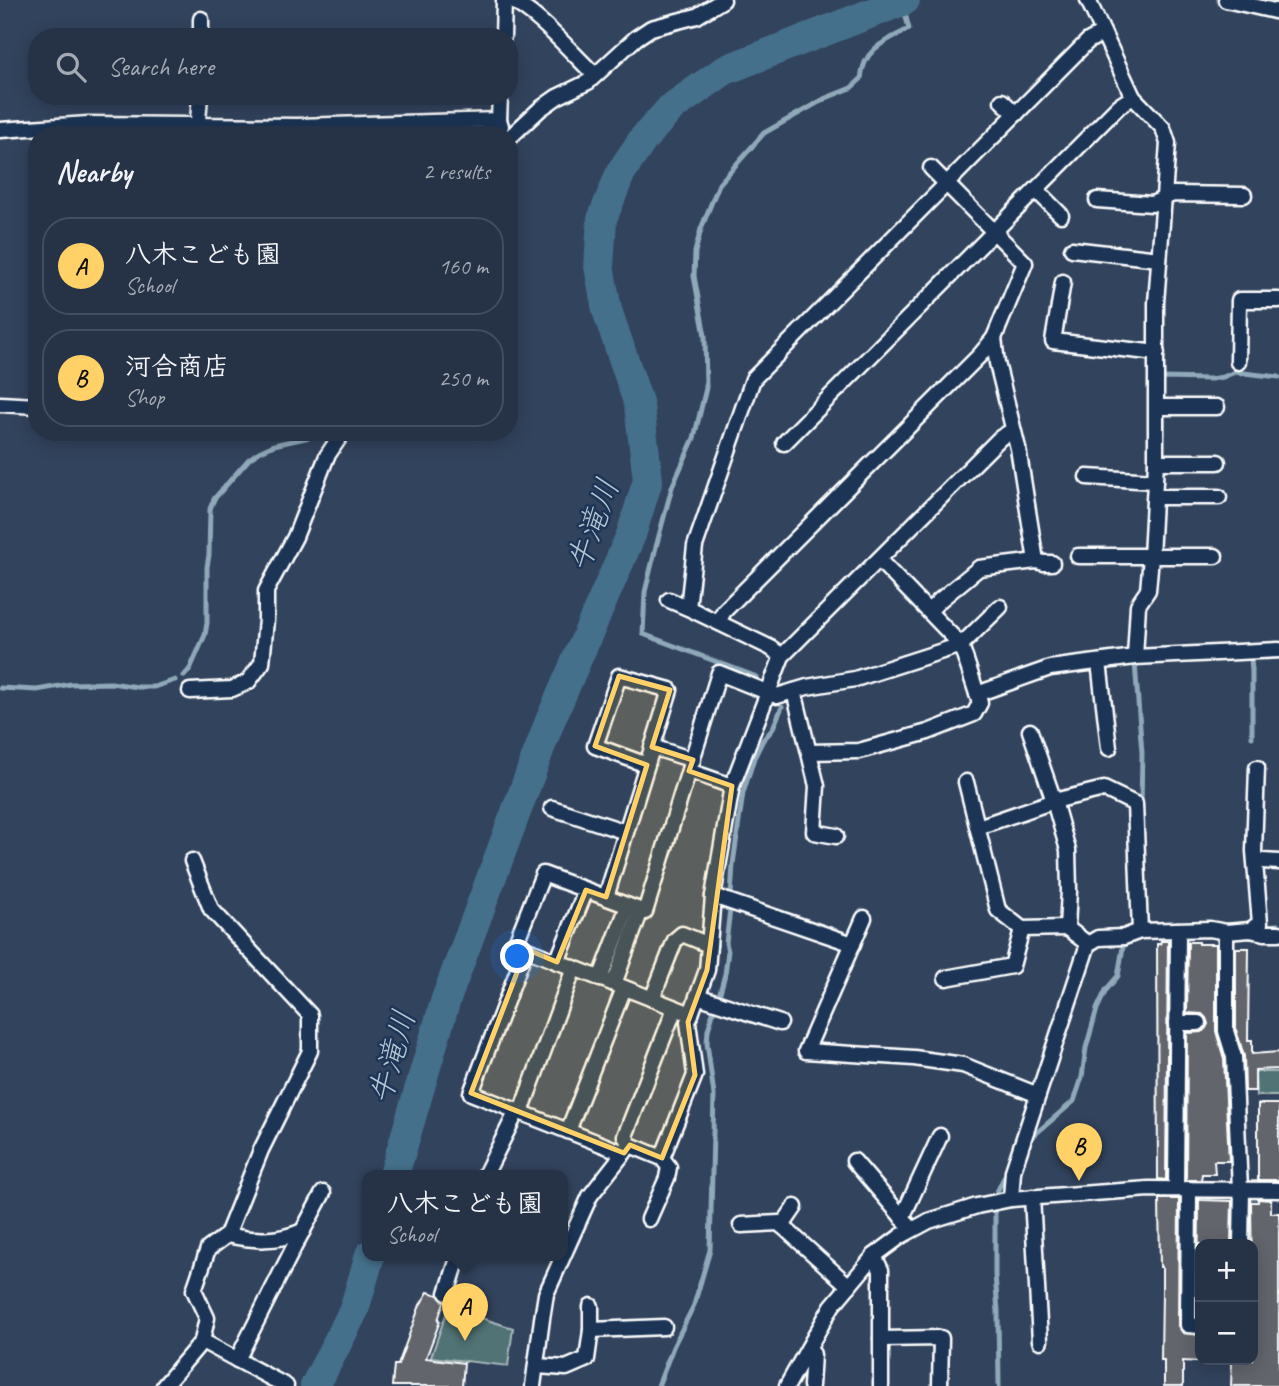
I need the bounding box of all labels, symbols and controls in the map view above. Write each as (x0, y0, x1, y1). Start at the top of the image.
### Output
search box (28, 28, 518, 105)
icon: search (52, 48, 90, 86)
text: Search here (108, 50, 214, 83)
text: Nearby (56, 153, 132, 191)
text: 2 results (423, 157, 490, 186)
text: 八木こども園 (125, 238, 281, 271)
text: A (75, 252, 87, 281)
text: 160 m (439, 252, 488, 281)
text: School (125, 271, 174, 300)
text: 河合商店 (125, 350, 229, 383)
text: B (75, 364, 87, 393)
text: 250 m (439, 364, 488, 393)
text: Shop (125, 383, 164, 412)
water label: 牛滝川 (557, 473, 629, 577)
your location (500, 939, 534, 973)
water label: 牛滝川 (359, 1005, 425, 1109)
pin: B (1056, 1123, 1102, 1181)
popup (362, 1170, 568, 1261)
text: 八木こども園 (387, 1187, 543, 1220)
text: School (387, 1220, 436, 1249)
map controls (1195, 1239, 1258, 1365)
button: + (1195, 1239, 1258, 1302)
pin: A (442, 1283, 488, 1341)
button: − (1195, 1302, 1258, 1365)

